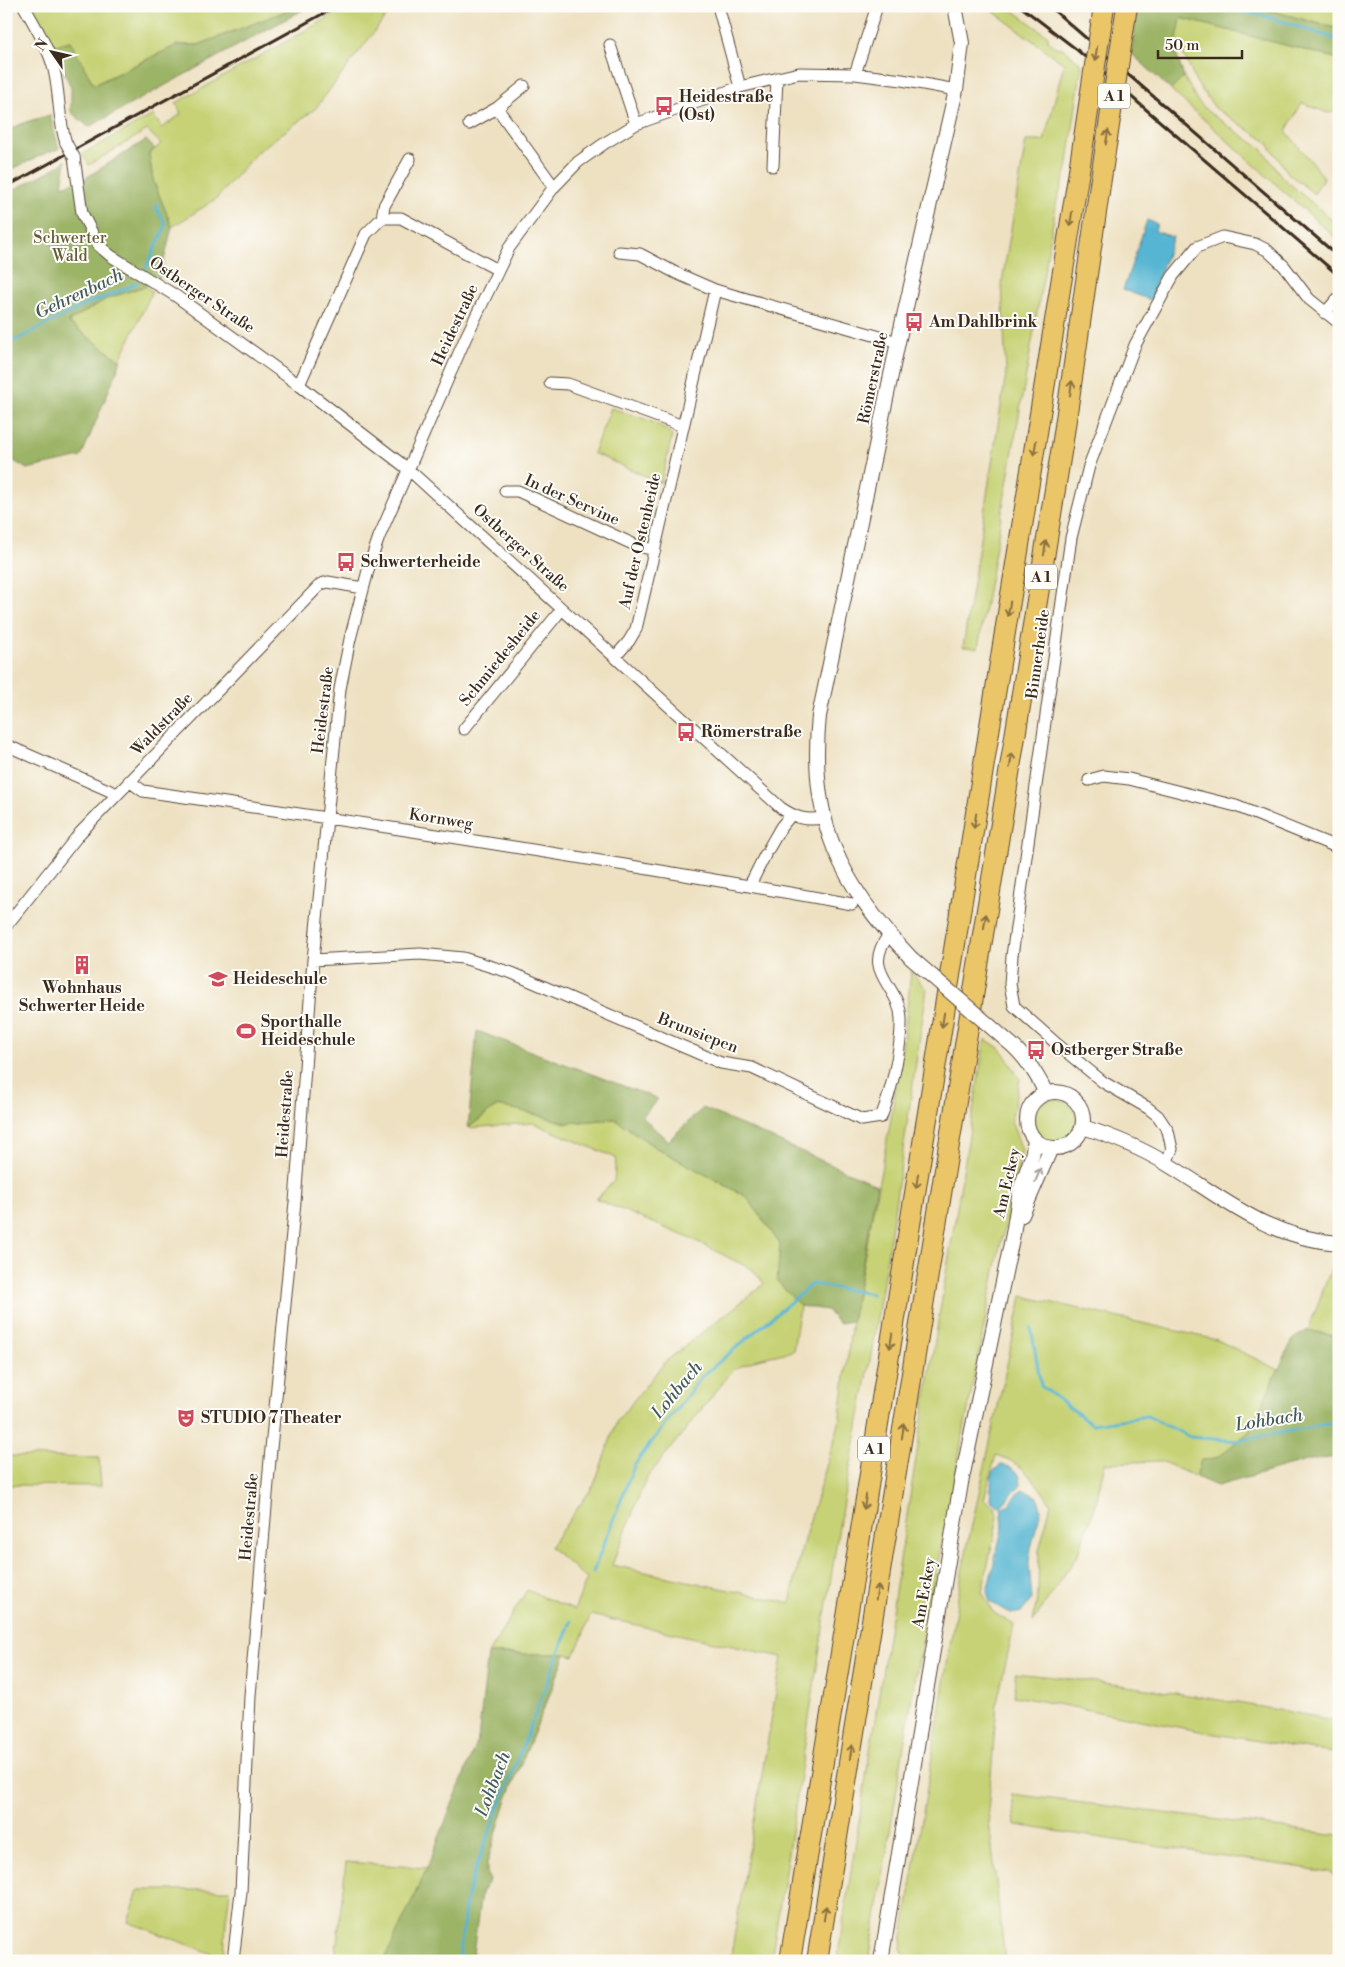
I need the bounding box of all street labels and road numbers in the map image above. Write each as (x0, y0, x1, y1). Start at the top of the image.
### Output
road number: A 1 (1098, 84, 1130, 108)
street label: Ostberger Straße (146, 252, 258, 338)
street label: Heidestraße (427, 281, 483, 369)
street label: Römerstraße (853, 330, 893, 426)
street label: In der Servine (521, 470, 623, 530)
street label: Auf der Ostenheide (614, 471, 665, 612)
street label: Ostberger Straße (469, 500, 573, 596)
road number: A 1 (1025, 564, 1057, 590)
street label: Schmiedesheide (455, 606, 545, 710)
street label: Binnerheide (1022, 608, 1054, 701)
street label: Heidestraße (308, 665, 338, 755)
street label: Waldstraße (126, 688, 197, 761)
street label: Kornweg (408, 804, 475, 834)
street label: Brunsiepen (654, 1008, 741, 1058)
street label: Heidestraße (272, 1069, 298, 1159)
street label: Am Eckey (989, 1146, 1025, 1221)
road number: A 1 (858, 1436, 890, 1462)
street label: Heidestraße (235, 1472, 263, 1562)
street label: Am Eckey (908, 1556, 940, 1631)

